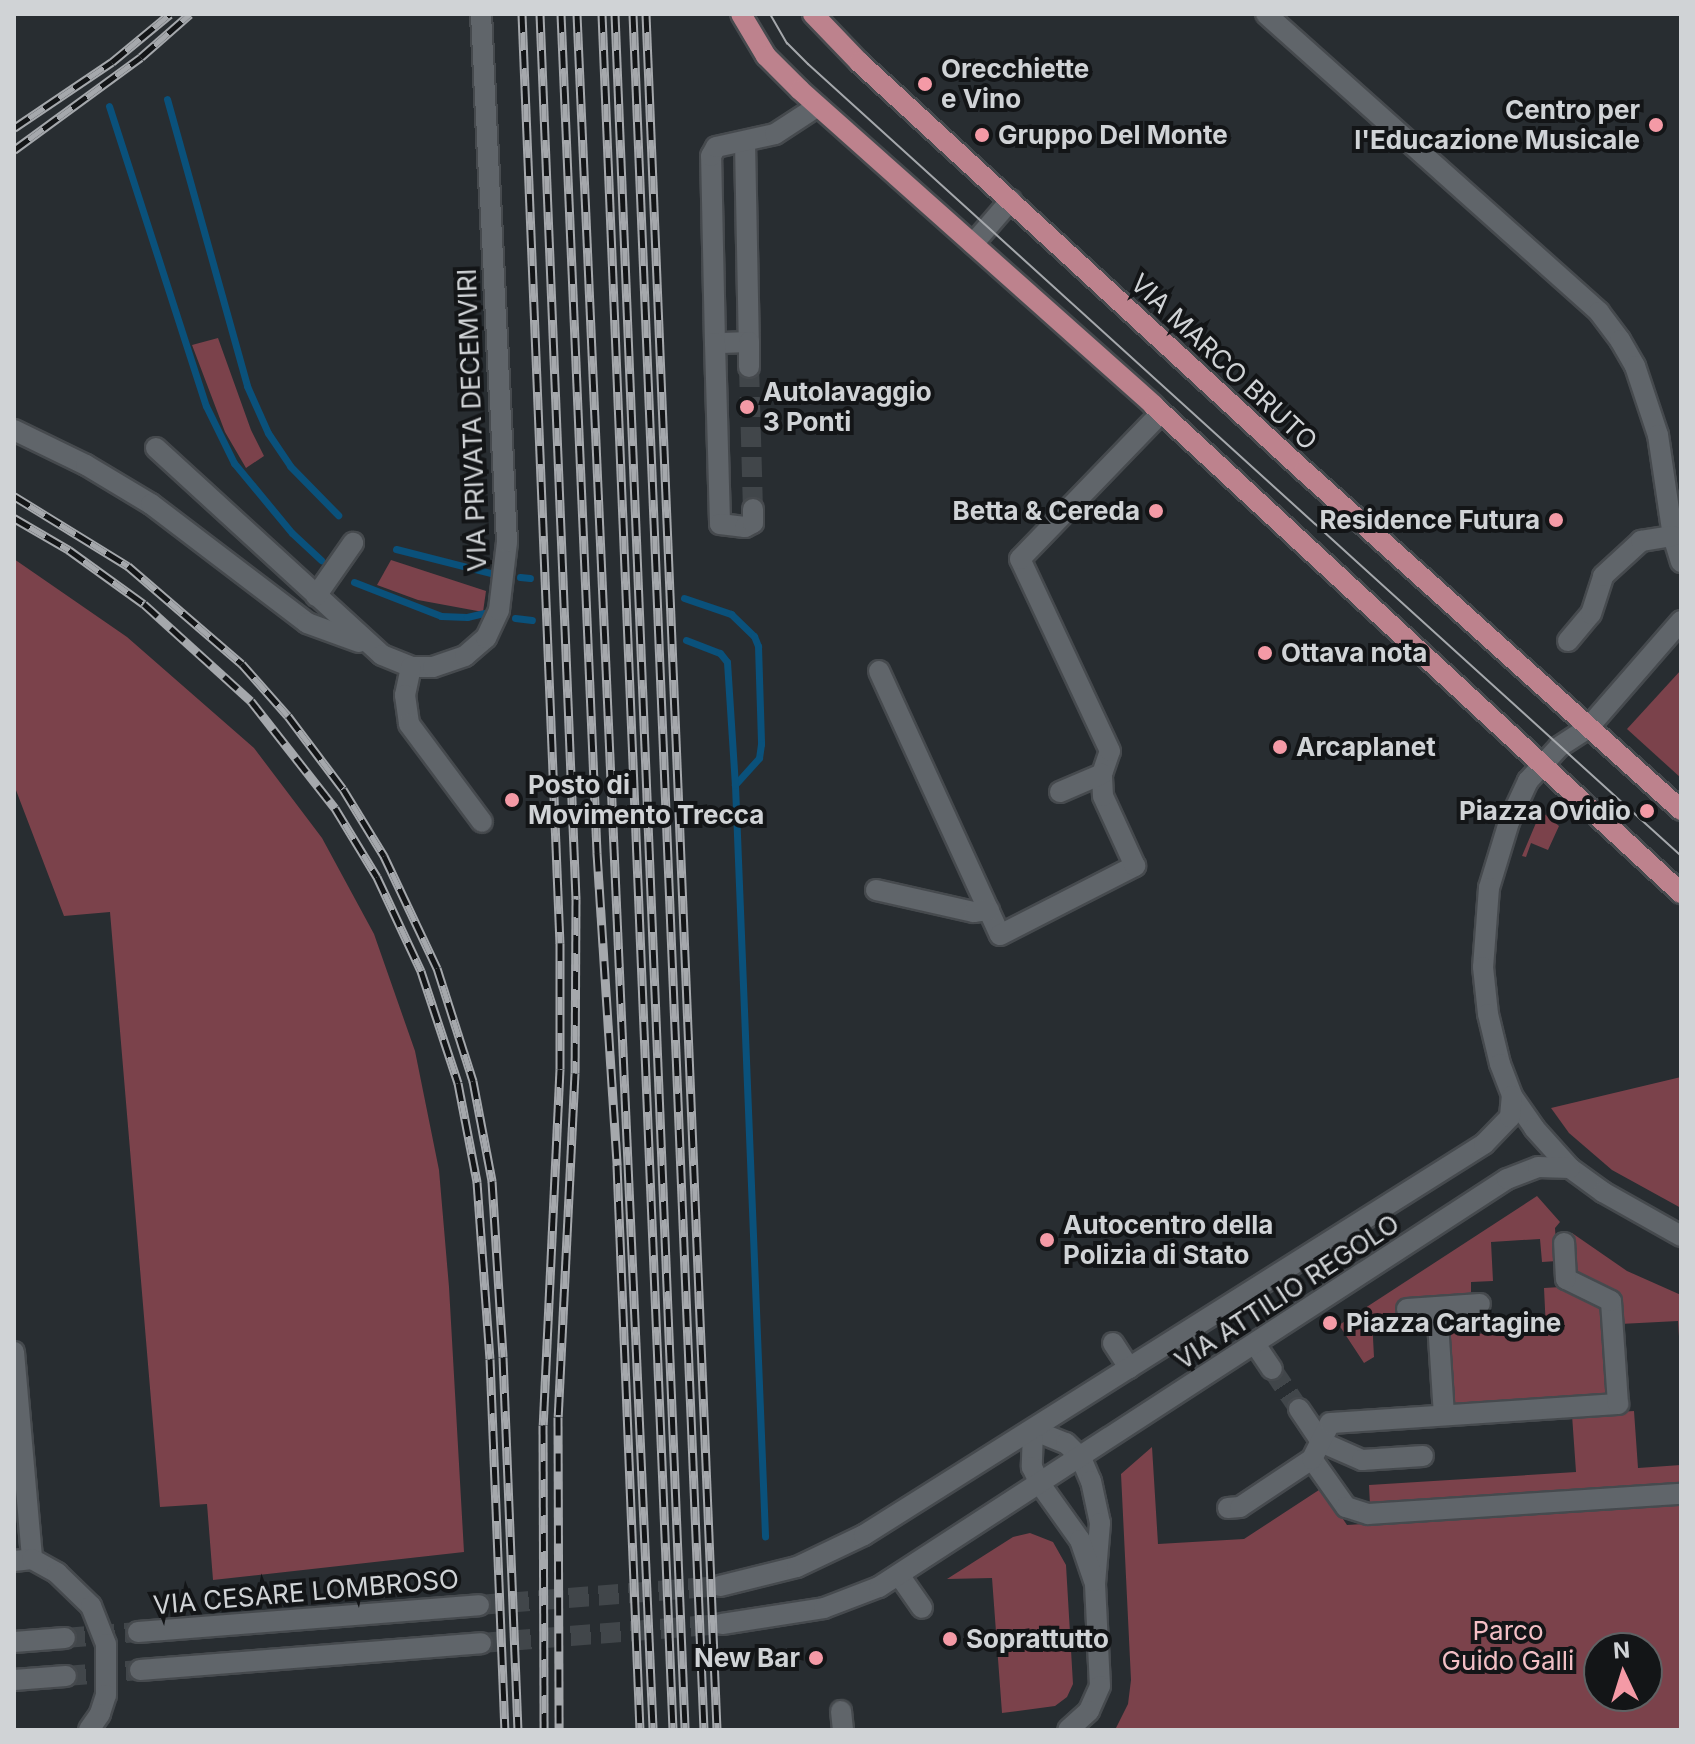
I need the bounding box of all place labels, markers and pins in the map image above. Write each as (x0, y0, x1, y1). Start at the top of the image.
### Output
place label: Orecchiette e Vino (941, 53, 1089, 114)
marker: Orecchiette e Vino (916, 75, 934, 93)
place label: Centro per l'Educazione Musicale (1354, 94, 1640, 156)
marker: Centro per l'Educazione Musicale (1647, 116, 1665, 134)
place label: Gruppo Del Monte (998, 119, 1228, 151)
marker: Gruppo Del Monte (973, 126, 991, 144)
place label: Autolavaggio 3 Ponti (763, 376, 932, 438)
marker: Autolavaggio 3 Ponti (738, 398, 756, 416)
place label: Betta & Cereda (953, 495, 1140, 527)
marker: Betta & Cereda (1147, 502, 1165, 520)
place label: Residence Futura (1320, 504, 1540, 536)
marker: Residence Futura (1547, 511, 1565, 529)
place label: Ottava nota (1281, 637, 1427, 669)
marker: Ottava nota (1256, 644, 1274, 662)
place label: Arcaplanet (1296, 731, 1436, 763)
marker: Arcaplanet (1271, 738, 1289, 756)
place label: Posto di Movimento Trecca (528, 769, 764, 830)
marker: Posto di Movimento Trecca (503, 791, 521, 809)
place label: Piazza Ovidio (1459, 795, 1631, 827)
marker: Piazza Ovidio (1638, 802, 1656, 820)
place label: Autocentro della Polizia di Stato (1063, 1209, 1273, 1270)
marker: Autocentro della Polizia di Stato (1038, 1231, 1056, 1249)
place label: Piazza Cartagine (1346, 1307, 1561, 1339)
marker: Piazza Cartagine (1321, 1314, 1339, 1332)
place label: Soprattutto (966, 1623, 1109, 1655)
marker: Soprattutto (941, 1630, 959, 1648)
place label: New Bar (694, 1642, 800, 1674)
marker: New Bar (807, 1649, 825, 1667)

